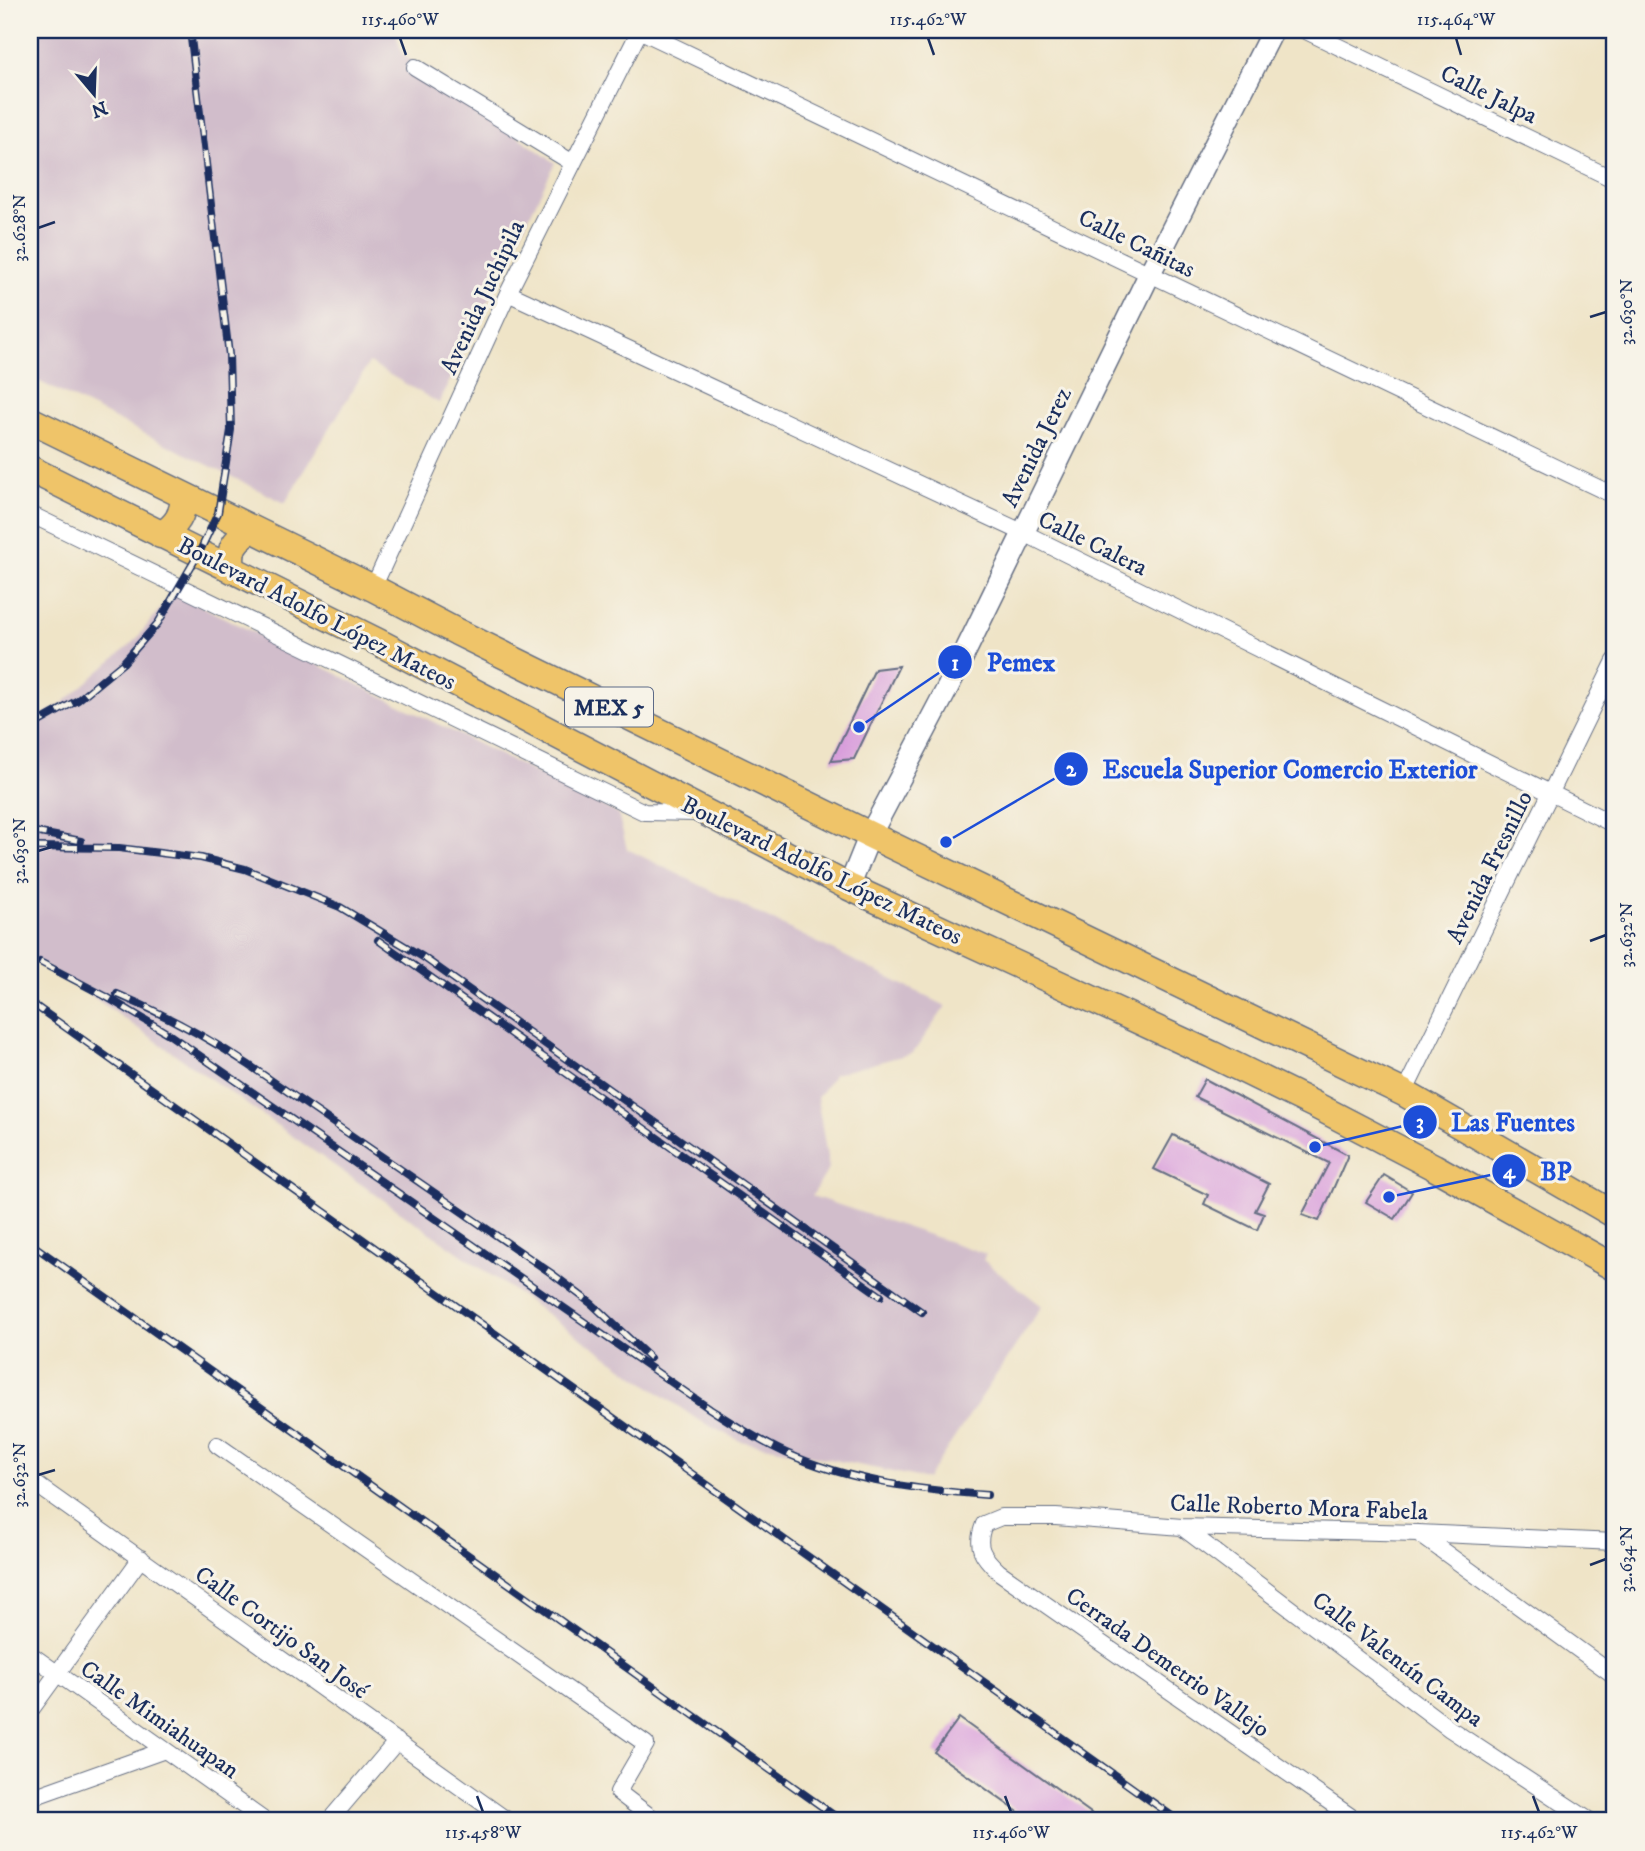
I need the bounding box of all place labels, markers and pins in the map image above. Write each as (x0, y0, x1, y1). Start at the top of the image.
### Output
callout: Pemex (938, 639, 1069, 686)
callout: Escuela Superior Comercio Exterior (1054, 746, 1492, 793)
callout: Las Fuentes (1403, 1099, 1589, 1146)
callout: BP (1491, 1147, 1586, 1194)

